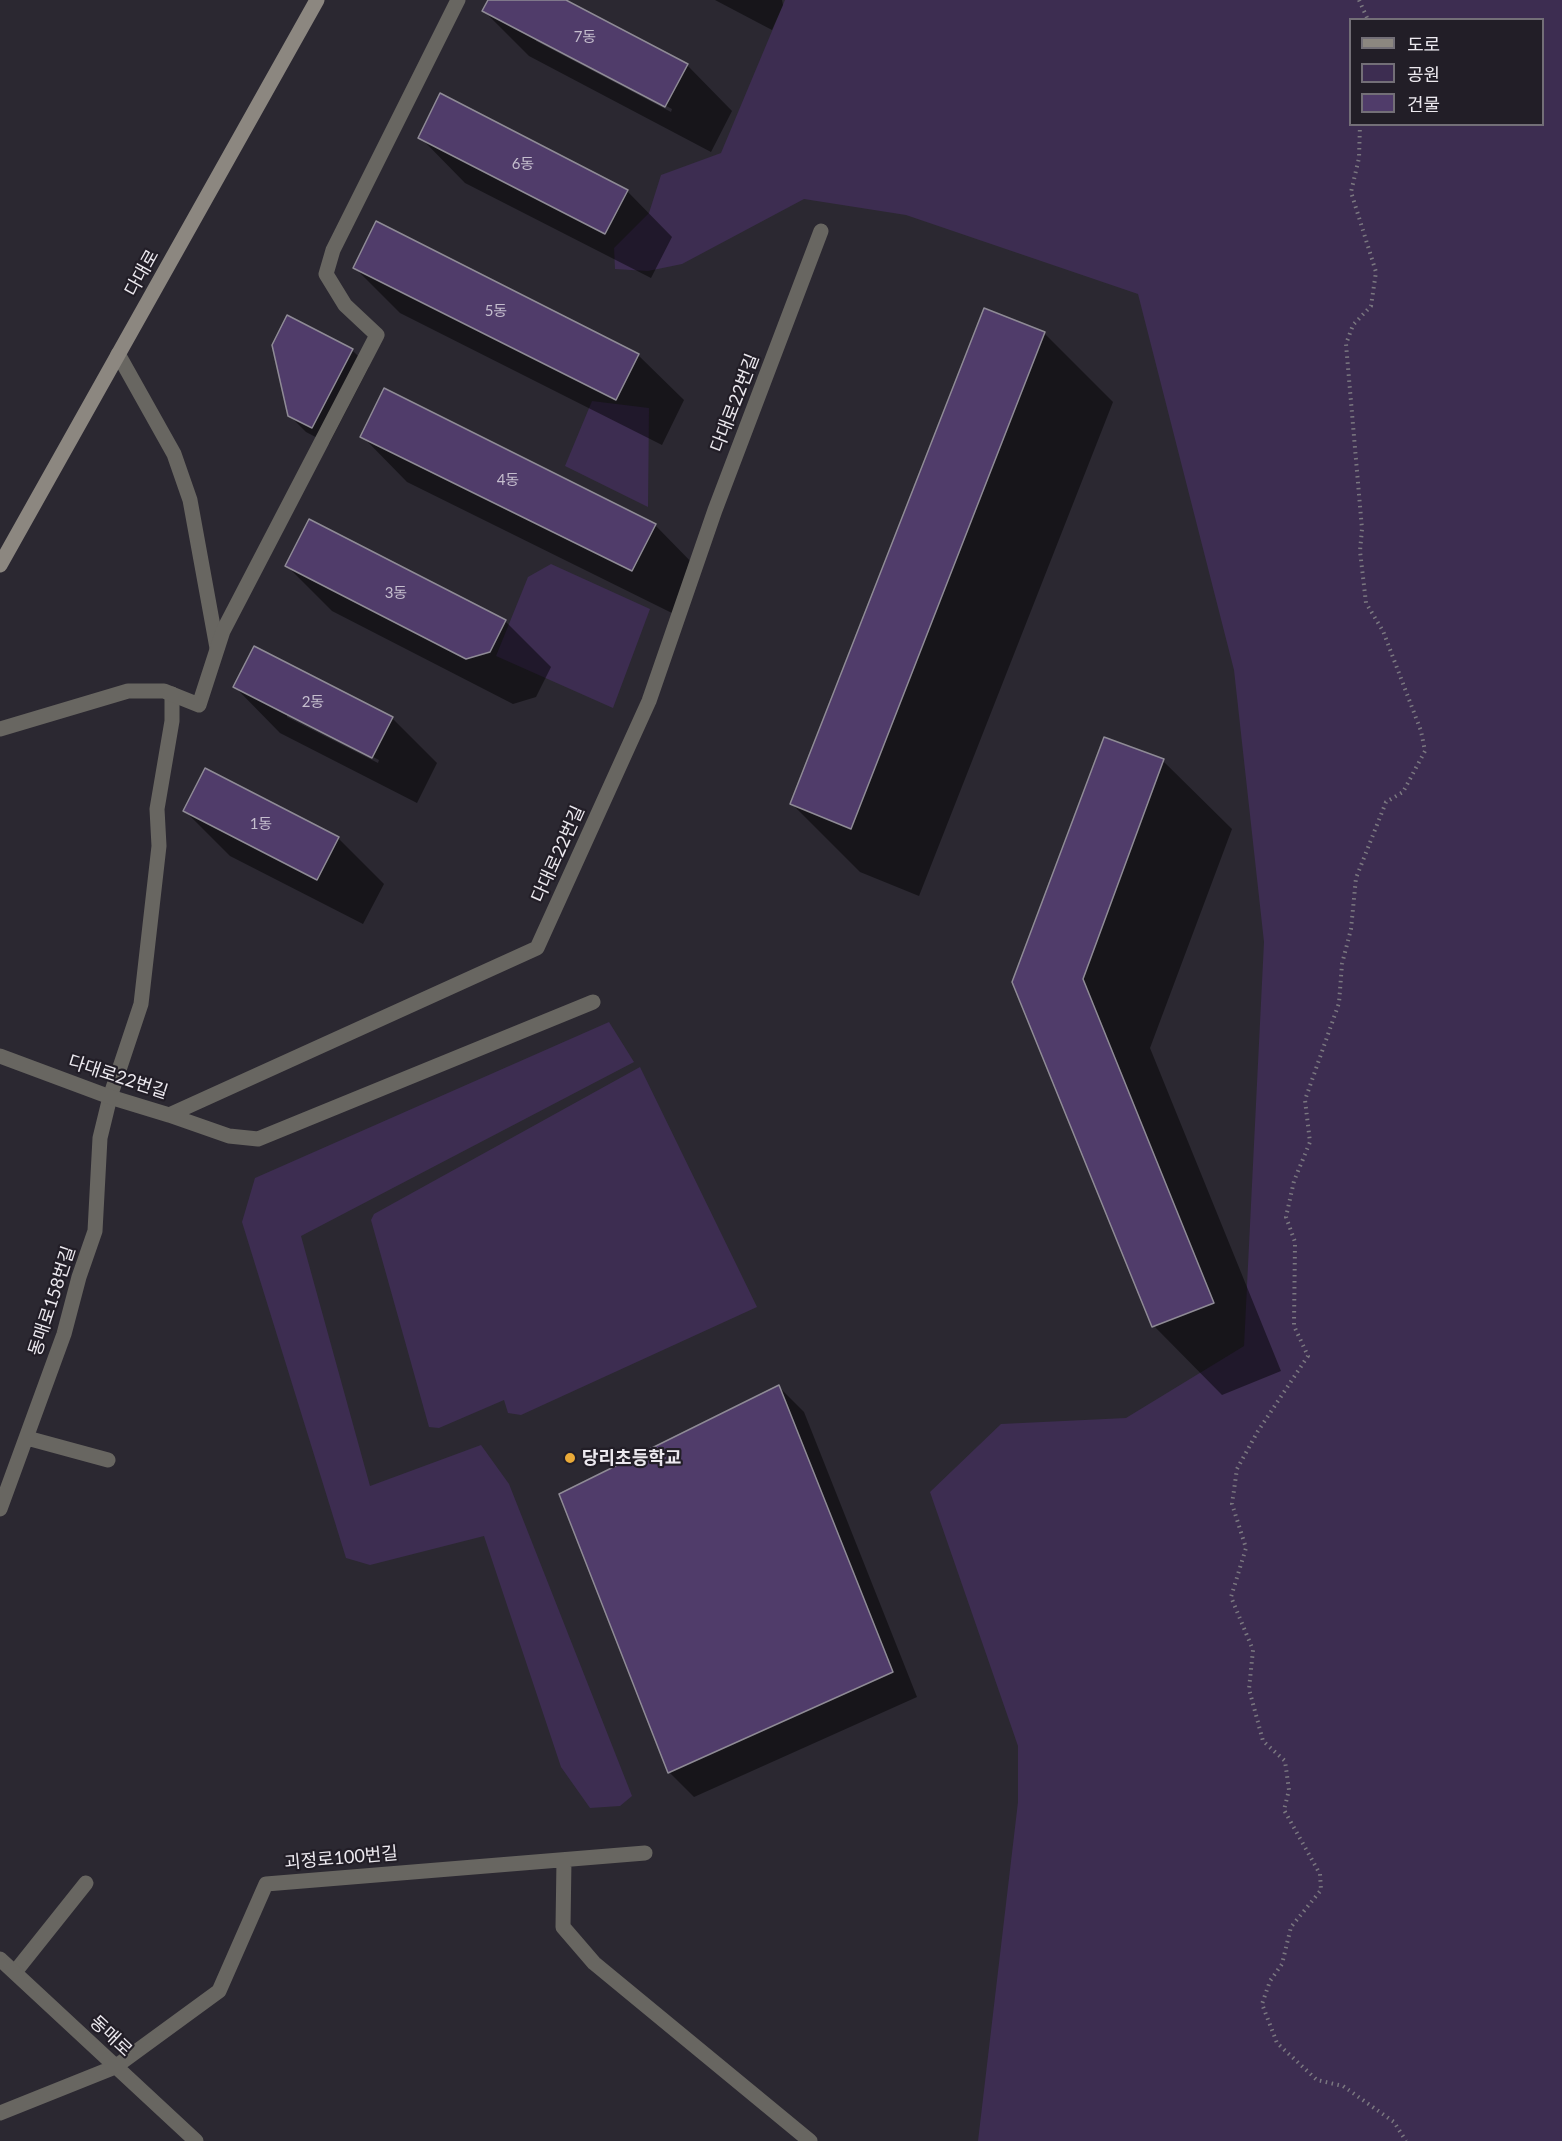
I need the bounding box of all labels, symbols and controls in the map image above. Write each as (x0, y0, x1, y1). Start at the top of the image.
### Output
legend (1349, 18, 1544, 126)
house number: 7동 (574, 28, 596, 46)
text: 도로 (1407, 33, 1440, 55)
text: 공원 (1407, 63, 1440, 85)
text: 건물 (1407, 93, 1440, 115)
house number: 6동 (512, 155, 534, 173)
street label: 다대로 (121, 246, 163, 300)
house number: 5동 (485, 302, 507, 320)
street label: 다대로22번길 (706, 351, 764, 455)
house number: 4동 (497, 471, 519, 489)
house number: 3동 (385, 584, 407, 602)
house number: 2동 (302, 693, 324, 711)
street label: 다대로22번길 (527, 802, 589, 906)
house number: 1동 (250, 815, 272, 833)
street label: 다대로22번길 (65, 1051, 171, 1103)
street label: 동매로158번길 (24, 1243, 80, 1359)
place label: 당리초등학교 (582, 1447, 681, 1469)
marker: 당리초등학교 (563, 1451, 577, 1465)
street label: 괴정로100번길 (283, 1842, 399, 1874)
street label: 동매로 (85, 2011, 137, 2061)

